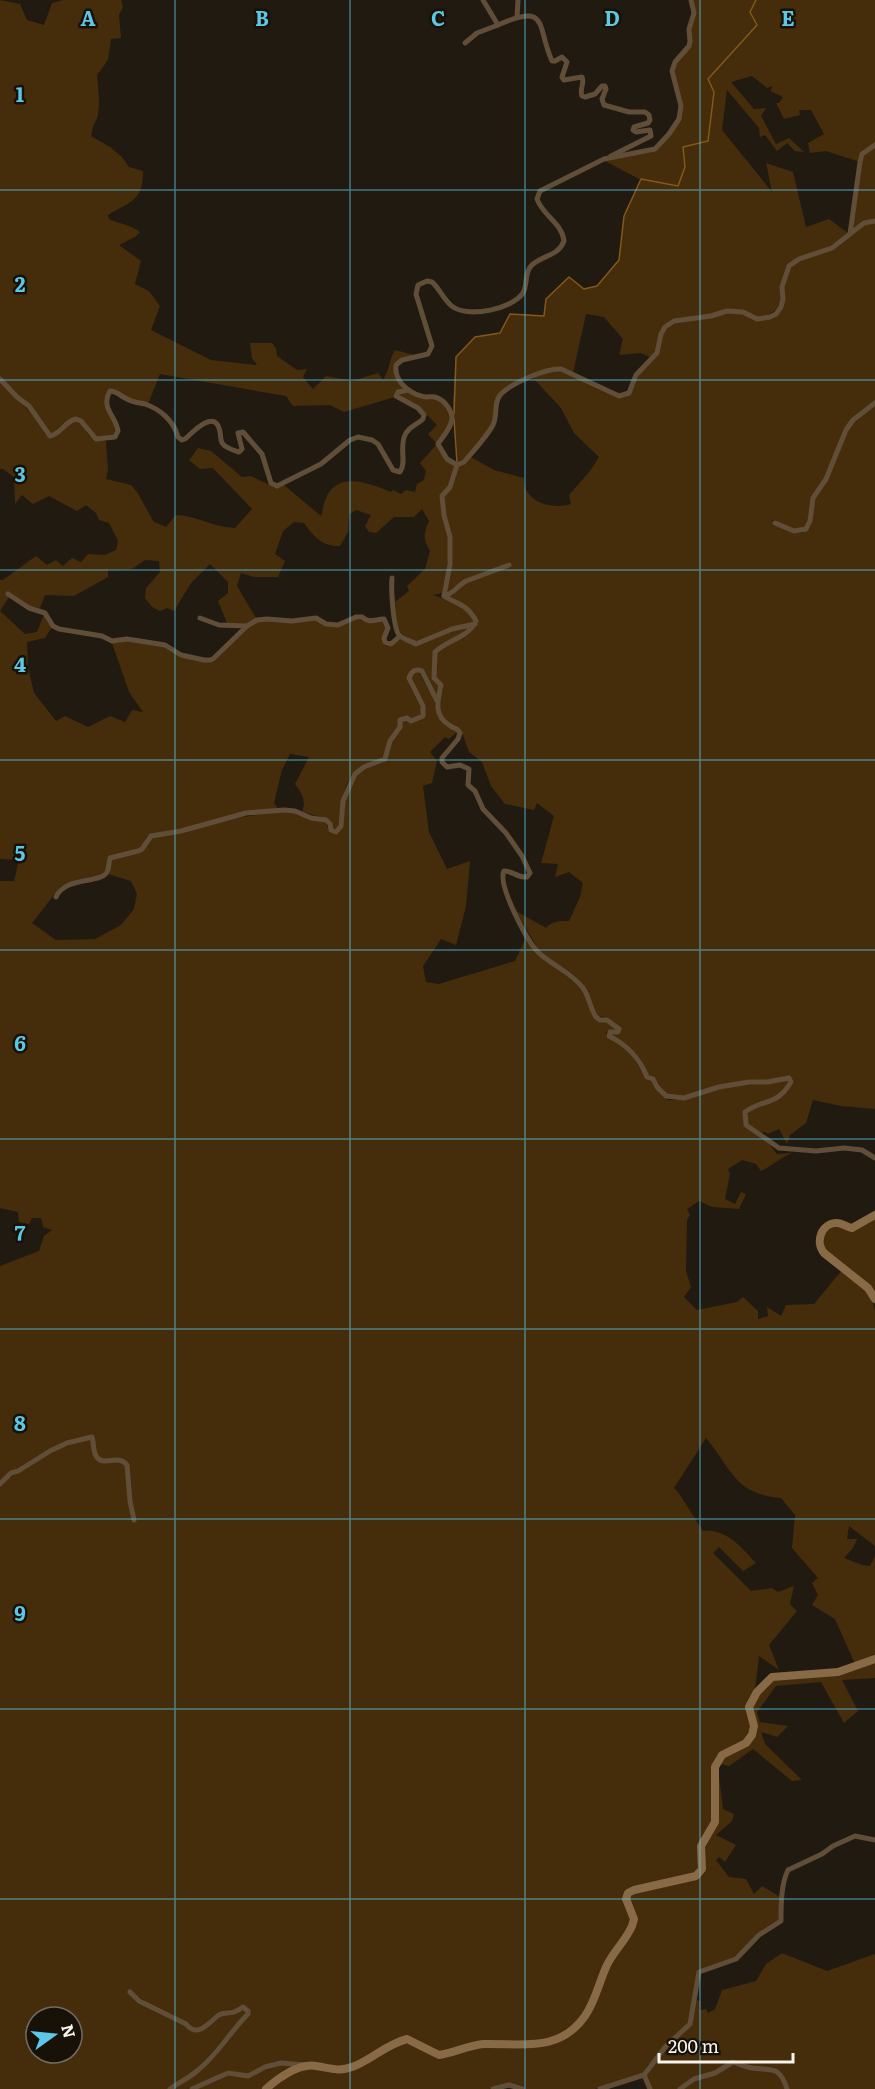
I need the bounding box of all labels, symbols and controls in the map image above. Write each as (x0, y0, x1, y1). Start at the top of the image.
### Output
text: A (80, 2, 96, 32)
text: B (255, 2, 269, 32)
text: C (431, 2, 445, 32)
text: D (604, 2, 620, 32)
text: E (781, 2, 795, 32)
text: 1 (16, 78, 24, 108)
text: 2 (15, 268, 26, 298)
text: 3 (14, 458, 26, 488)
text: 4 (14, 648, 26, 678)
text: 5 (15, 837, 26, 867)
text: 6 (14, 1027, 26, 1057)
text: 7 (15, 1217, 26, 1247)
text: 8 (14, 1407, 26, 1437)
text: 9 (14, 1597, 26, 1627)
north arrow (24, 2005, 84, 2065)
text: N (56, 2021, 83, 2040)
scale bar (659, 2026, 792, 2064)
text: 200 m (668, 2032, 719, 2059)

